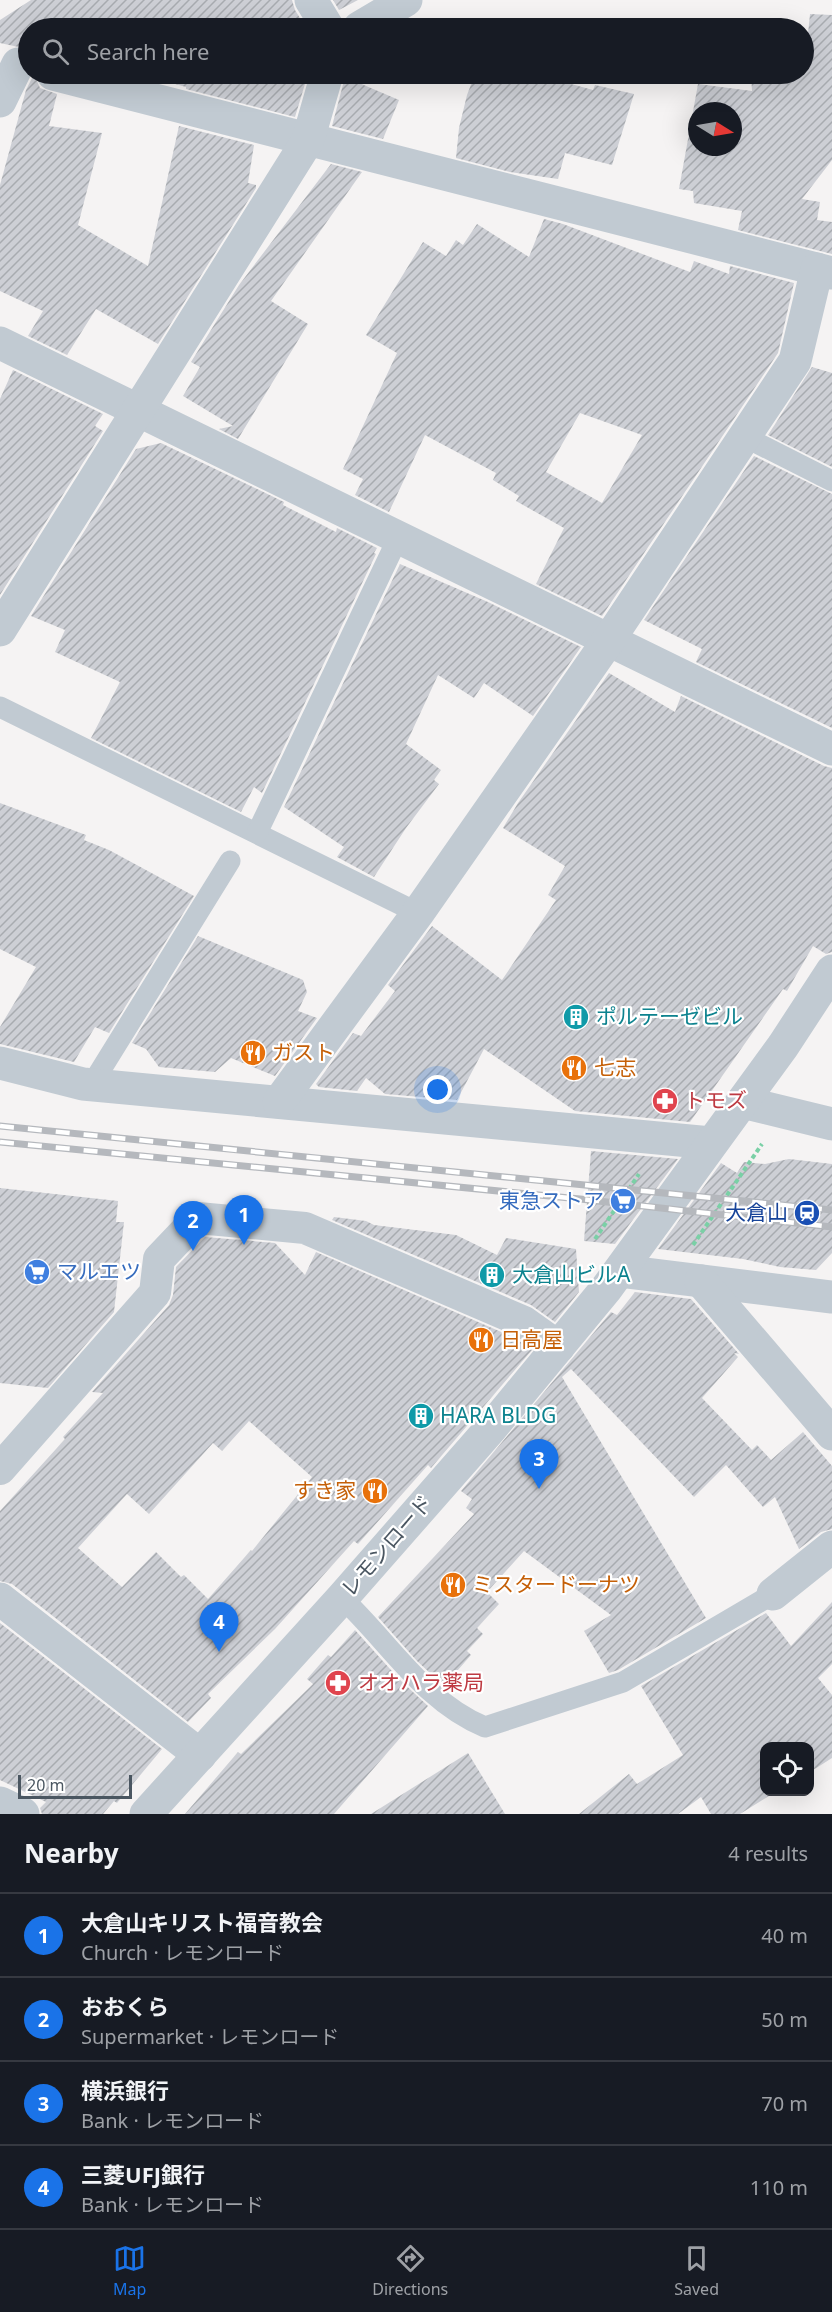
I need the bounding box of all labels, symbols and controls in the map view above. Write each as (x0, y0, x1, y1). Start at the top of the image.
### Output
search box (18, 18, 814, 84)
icon: search (39, 35, 72, 68)
text: Search here (87, 36, 209, 66)
north arrow (688, 102, 742, 156)
building icon: ポルテーゼビル (561, 1002, 591, 1032)
place label: ポルテーゼビル (596, 1002, 743, 1030)
restaurant icon: ガスト (238, 1038, 268, 1068)
place label: ガスト (272, 1038, 335, 1066)
restaurant icon: 七志 (559, 1053, 589, 1083)
place label: 七志 (594, 1053, 636, 1081)
your location (423, 1075, 452, 1104)
pharmacy icon: トモズ (650, 1086, 680, 1116)
place label: トモズ (684, 1086, 747, 1114)
place label: 東急ストア (499, 1186, 604, 1214)
supermarket icon: 東急ストア (608, 1186, 638, 1216)
pin: 1 (224, 1196, 264, 1245)
place label: 大倉山 (725, 1198, 788, 1226)
station icon: 大倉山 (792, 1198, 822, 1228)
pin: 2 (174, 1202, 212, 1251)
supermarket icon: マルエツ (22, 1257, 52, 1287)
place label: マルエツ (57, 1257, 141, 1285)
building icon: 大倉山ビルA (477, 1260, 507, 1290)
place label: 大倉山ビルA (512, 1260, 631, 1288)
restaurant icon: 日高屋 (466, 1325, 496, 1355)
place label: 日高屋 (500, 1325, 563, 1353)
building icon: HARA BLDG (406, 1401, 436, 1431)
place label: HARA BLDG (440, 1401, 556, 1429)
pin: 3 (520, 1440, 558, 1489)
place label: すき家 (293, 1476, 356, 1504)
restaurant icon: すき家 (360, 1476, 390, 1506)
street label: レモンロード (334, 1489, 438, 1602)
restaurant icon: ミスタードーナツ (438, 1570, 468, 1600)
place label: ミスタードーナツ (472, 1570, 640, 1598)
pin: 4 (200, 1602, 238, 1652)
pharmacy icon: オオハラ薬局 (323, 1668, 353, 1698)
place label: オオハラ薬局 (358, 1668, 484, 1696)
map controls (760, 1742, 814, 1796)
button: locate (760, 1742, 814, 1796)
scale bar (18, 1772, 132, 1800)
text: 20 m (27, 1774, 64, 1796)
text: Nearby (24, 1835, 119, 1871)
text: 4 results (728, 1840, 808, 1867)
text: 大倉山キリスト福音教会 (81, 1907, 323, 1937)
text: 1 (38, 1922, 49, 1949)
text: 40 m (761, 1922, 808, 1949)
text: Church · レモンロード (81, 1939, 284, 1966)
text: おおくら (81, 1991, 169, 2021)
text: 2 (38, 2006, 49, 2033)
text: 50 m (761, 2006, 808, 2033)
text: Supermarket · レモンロード (81, 2023, 339, 2050)
text: 横浜銀行 (81, 2075, 169, 2105)
text: 3 (38, 2090, 49, 2117)
text: 70 m (761, 2090, 808, 2117)
text: Bank · レモンロード (81, 2107, 264, 2134)
text: 三菱UFJ銀行 (81, 2159, 205, 2189)
text: 4 (38, 2174, 49, 2201)
text: 110 m (750, 2174, 808, 2201)
text: Bank · レモンロード (81, 2191, 264, 2218)
tab: Map (113, 2242, 146, 2300)
tab: Directions (372, 2242, 448, 2300)
tab: Saved (674, 2242, 719, 2300)

